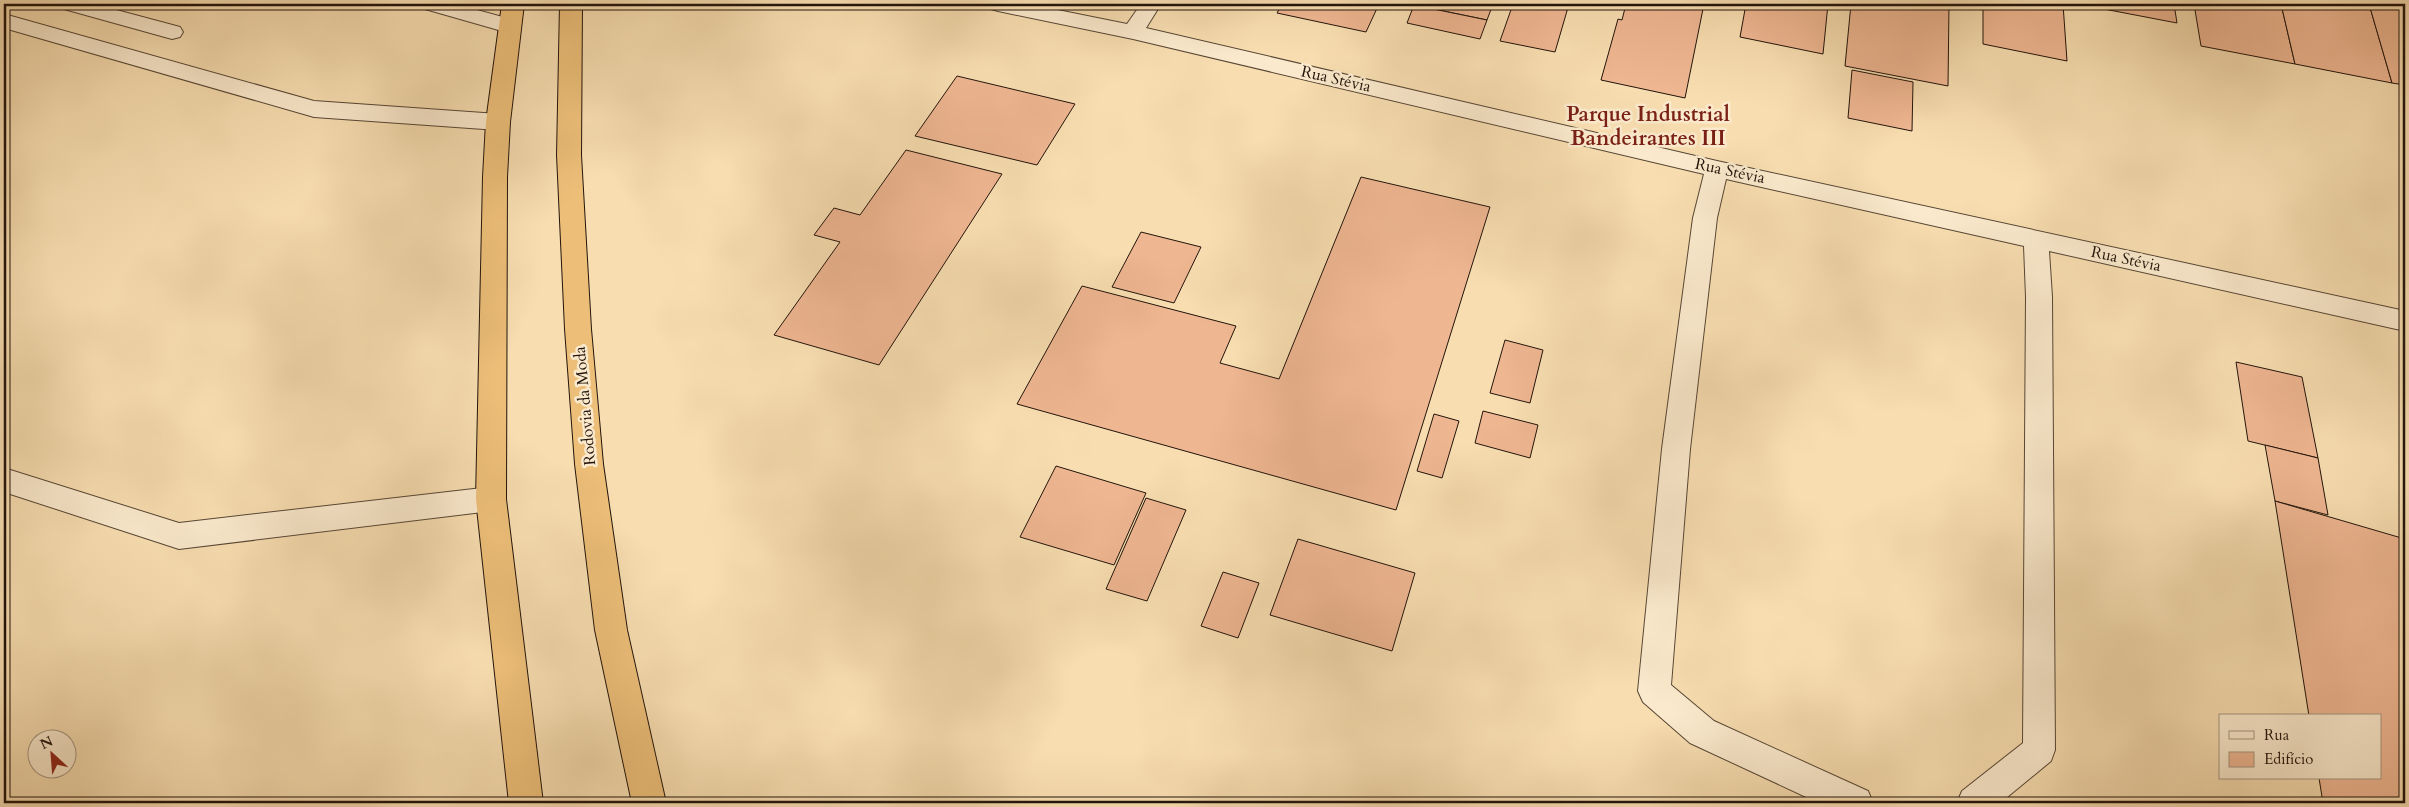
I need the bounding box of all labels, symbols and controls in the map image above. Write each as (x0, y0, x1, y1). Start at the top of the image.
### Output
street label: Rua Stévia (1299, 60, 1373, 98)
district label: Parque Industrial Bandeirantes III (1566, 100, 1730, 153)
street label: Rua Stévia (1693, 153, 1767, 189)
street label: Rua Stévia (2089, 241, 2163, 277)
street label: Rodovia da Moda (569, 345, 601, 467)
legend (2219, 714, 2382, 780)
text: Rua (2264, 725, 2290, 745)
north arrow (28, 730, 78, 780)
text: N (37, 732, 56, 754)
text: Edifício (2264, 749, 2313, 769)

